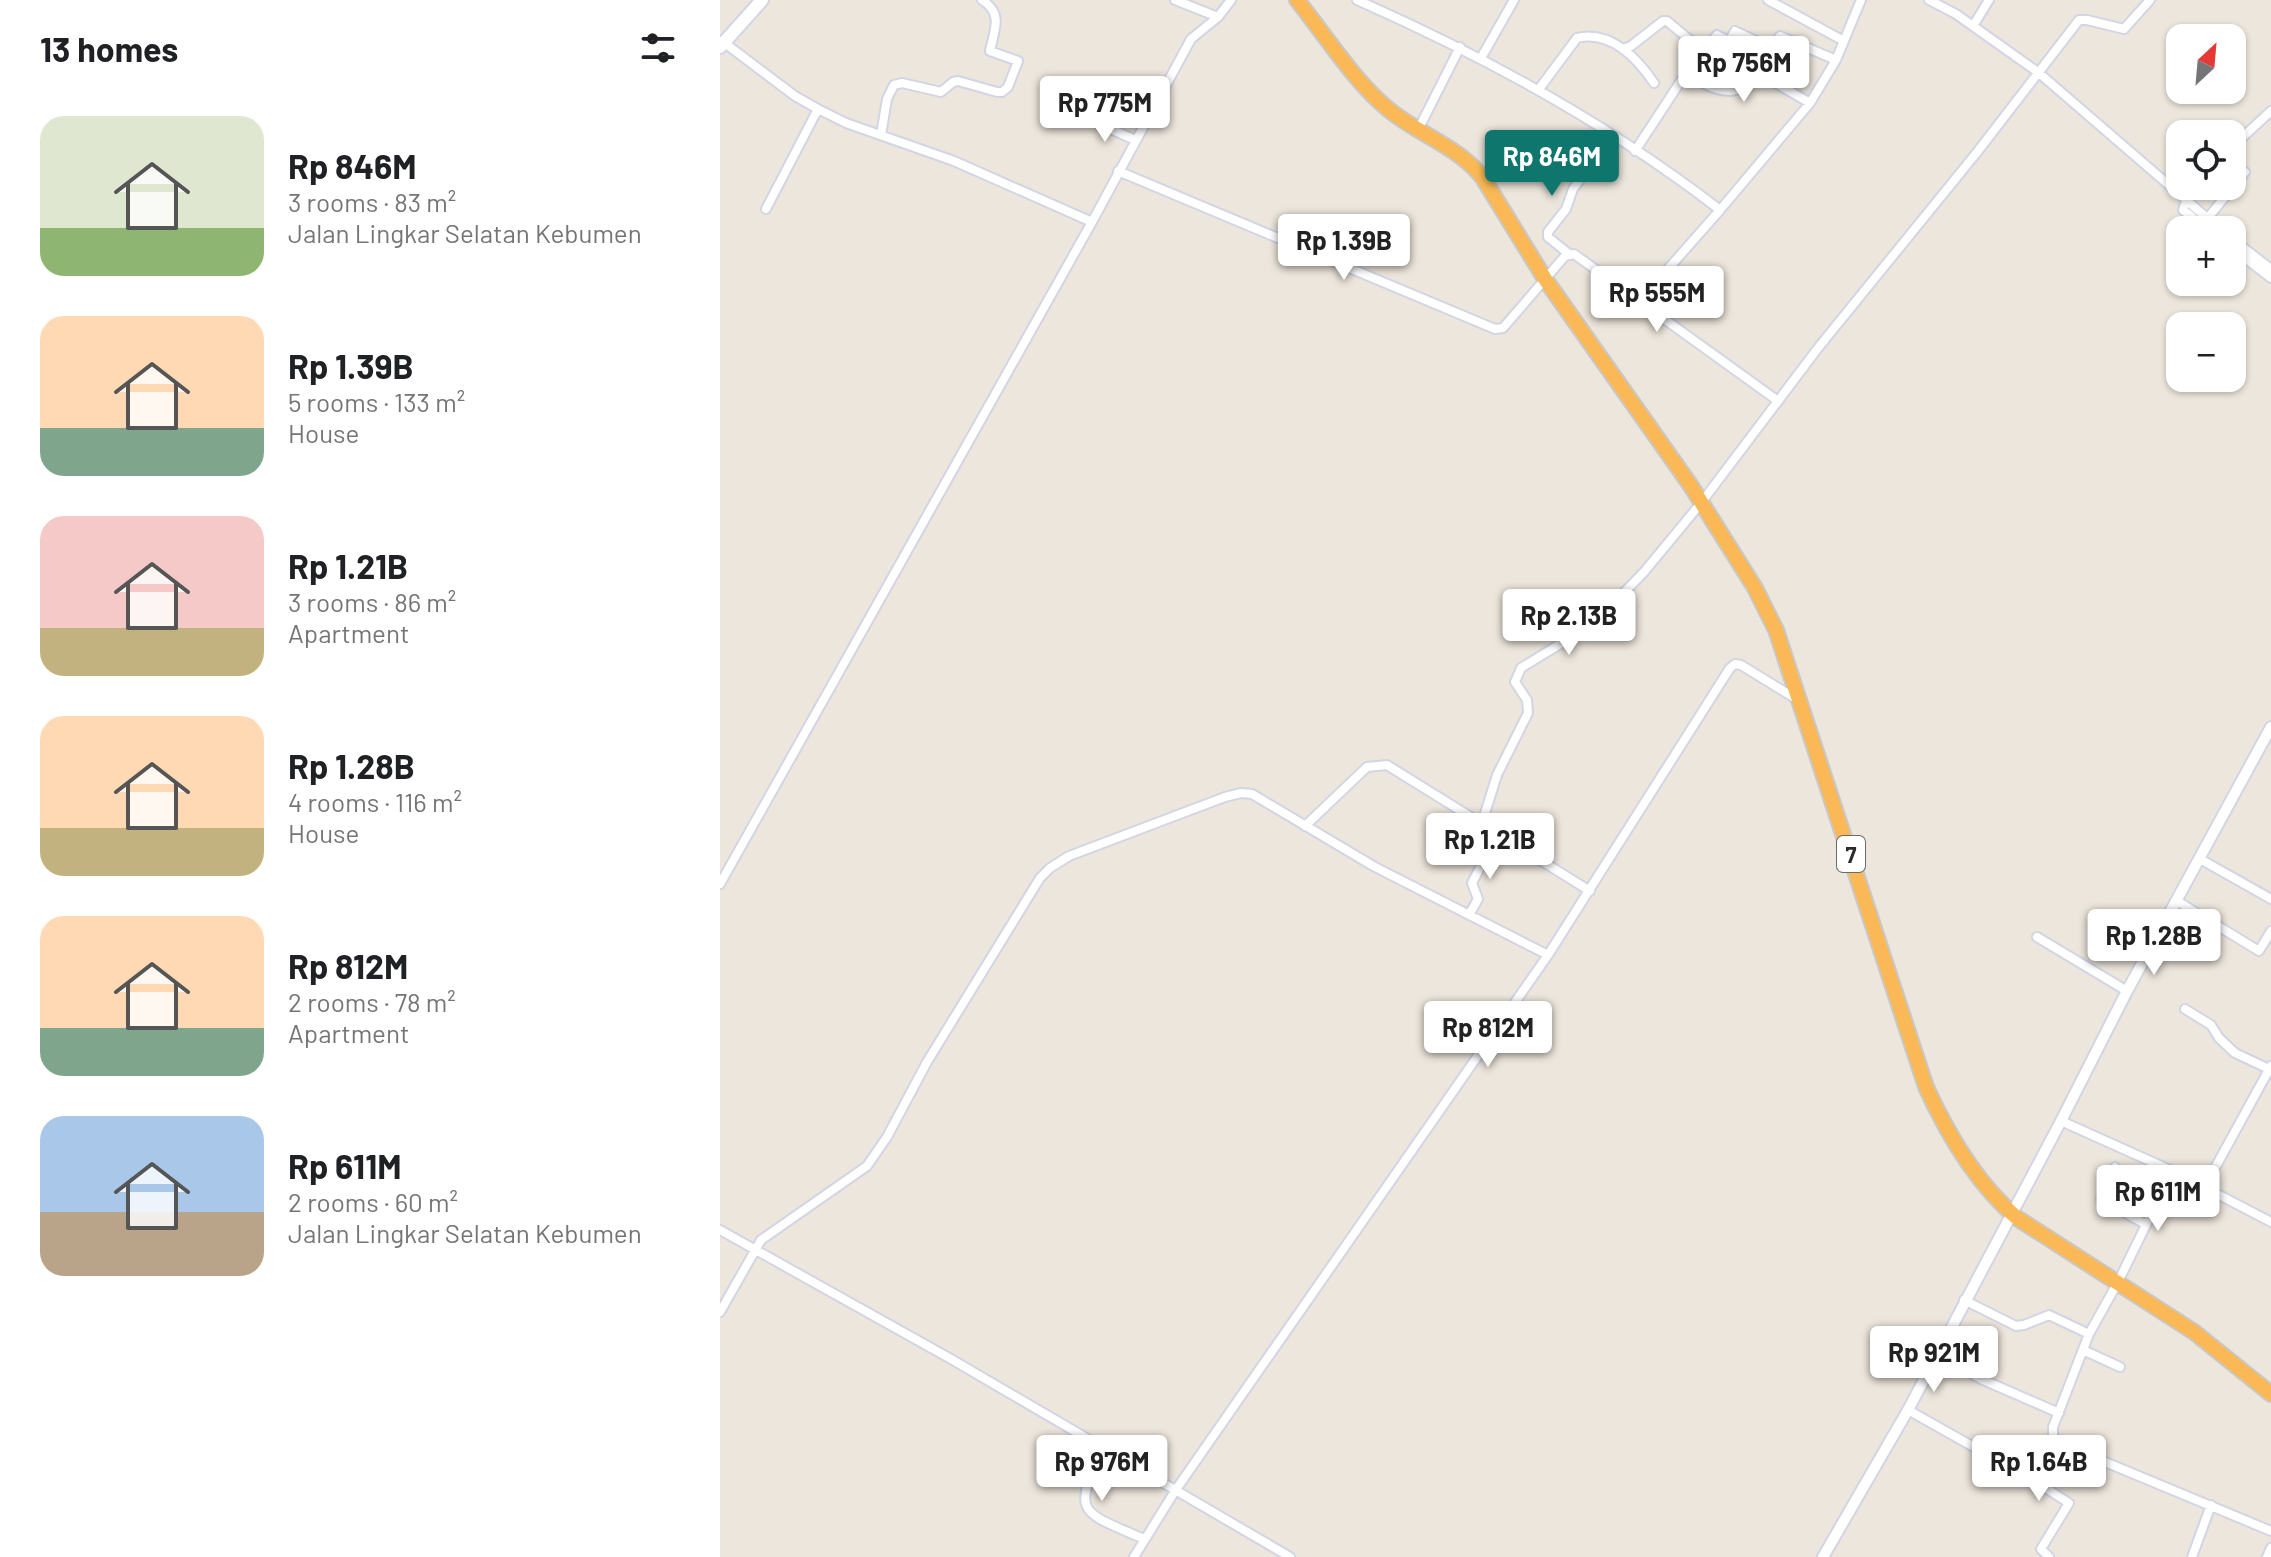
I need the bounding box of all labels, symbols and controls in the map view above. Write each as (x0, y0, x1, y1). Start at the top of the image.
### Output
north arrow (2166, 24, 2246, 104)
map controls (2166, 24, 2246, 392)
icon: filters (636, 26, 680, 70)
text: 13 homes (40, 28, 178, 69)
pin: Rp 756M (1670, 36, 1818, 104)
text: Rp 756M (1696, 46, 1792, 77)
pin: Rp 775M (1031, 76, 1179, 144)
text: Rp 775M (1058, 86, 1152, 117)
button: locate (2166, 120, 2246, 200)
pin: Rp 846M (1478, 130, 1626, 198)
text: Rp 846M (1503, 140, 1601, 171)
text: Rp 846M (288, 145, 417, 186)
icon: home (104, 148, 200, 244)
text: 3 rooms · 83 m² (288, 186, 456, 217)
pin: Rp 1.39B (1261, 214, 1427, 282)
button: + (2166, 216, 2246, 296)
text: Jalan Lingkar Selatan Kebumen (288, 217, 642, 248)
text: Rp 1.39B (1296, 224, 1392, 255)
pin: Rp 555M (1583, 266, 1731, 334)
text: Rp 555M (1609, 276, 1705, 307)
button: − (2166, 312, 2246, 392)
text: Rp 1.39B (288, 345, 414, 386)
icon: home (104, 348, 200, 444)
text: 5 rooms · 133 m² (288, 386, 465, 417)
text: House (288, 417, 359, 448)
text: Rp 1.21B (288, 545, 408, 586)
icon: home (104, 548, 200, 644)
text: 3 rooms · 86 m² (288, 586, 456, 617)
pin: Rp 2.13B (1486, 589, 1652, 657)
text: Rp 2.13B (1521, 599, 1617, 630)
text: Apartment (288, 617, 409, 648)
text: Rp 1.28B (288, 745, 415, 786)
icon: home (104, 748, 200, 844)
text: 4 rooms · 116 m² (288, 786, 462, 817)
pin: Rp 1.21B (1407, 813, 1573, 881)
text: House (288, 817, 359, 848)
text: Rp 1.21B (1444, 823, 1536, 854)
road number: 7 (1837, 836, 1865, 872)
pin: Rp 1.28B (2071, 909, 2237, 977)
text: Rp 1.28B (2106, 919, 2202, 950)
text: Rp 812M (288, 945, 408, 986)
icon: home (104, 948, 200, 1044)
text: 2 rooms · 78 m² (288, 986, 456, 1017)
pin: Rp 812M (1414, 1001, 1562, 1069)
text: Rp 812M (1442, 1011, 1534, 1042)
text: Apartment (288, 1017, 409, 1048)
text: Rp 611M (288, 1145, 402, 1186)
icon: home (104, 1148, 200, 1244)
pin: Rp 611M (2084, 1165, 2232, 1233)
text: Rp 611M (2115, 1175, 2201, 1206)
text: 2 rooms · 60 m² (288, 1186, 458, 1217)
text: Jalan Lingkar Selatan Kebumen (288, 1217, 642, 1248)
pin: Rp 921M (1860, 1326, 2008, 1394)
text: Rp 921M (1888, 1336, 1980, 1367)
pin: Rp 976M (1028, 1435, 1176, 1503)
pin: Rp 1.64B (1956, 1435, 2122, 1503)
text: Rp 976M (1054, 1445, 1150, 1476)
text: Rp 1.64B (1990, 1445, 2088, 1476)

